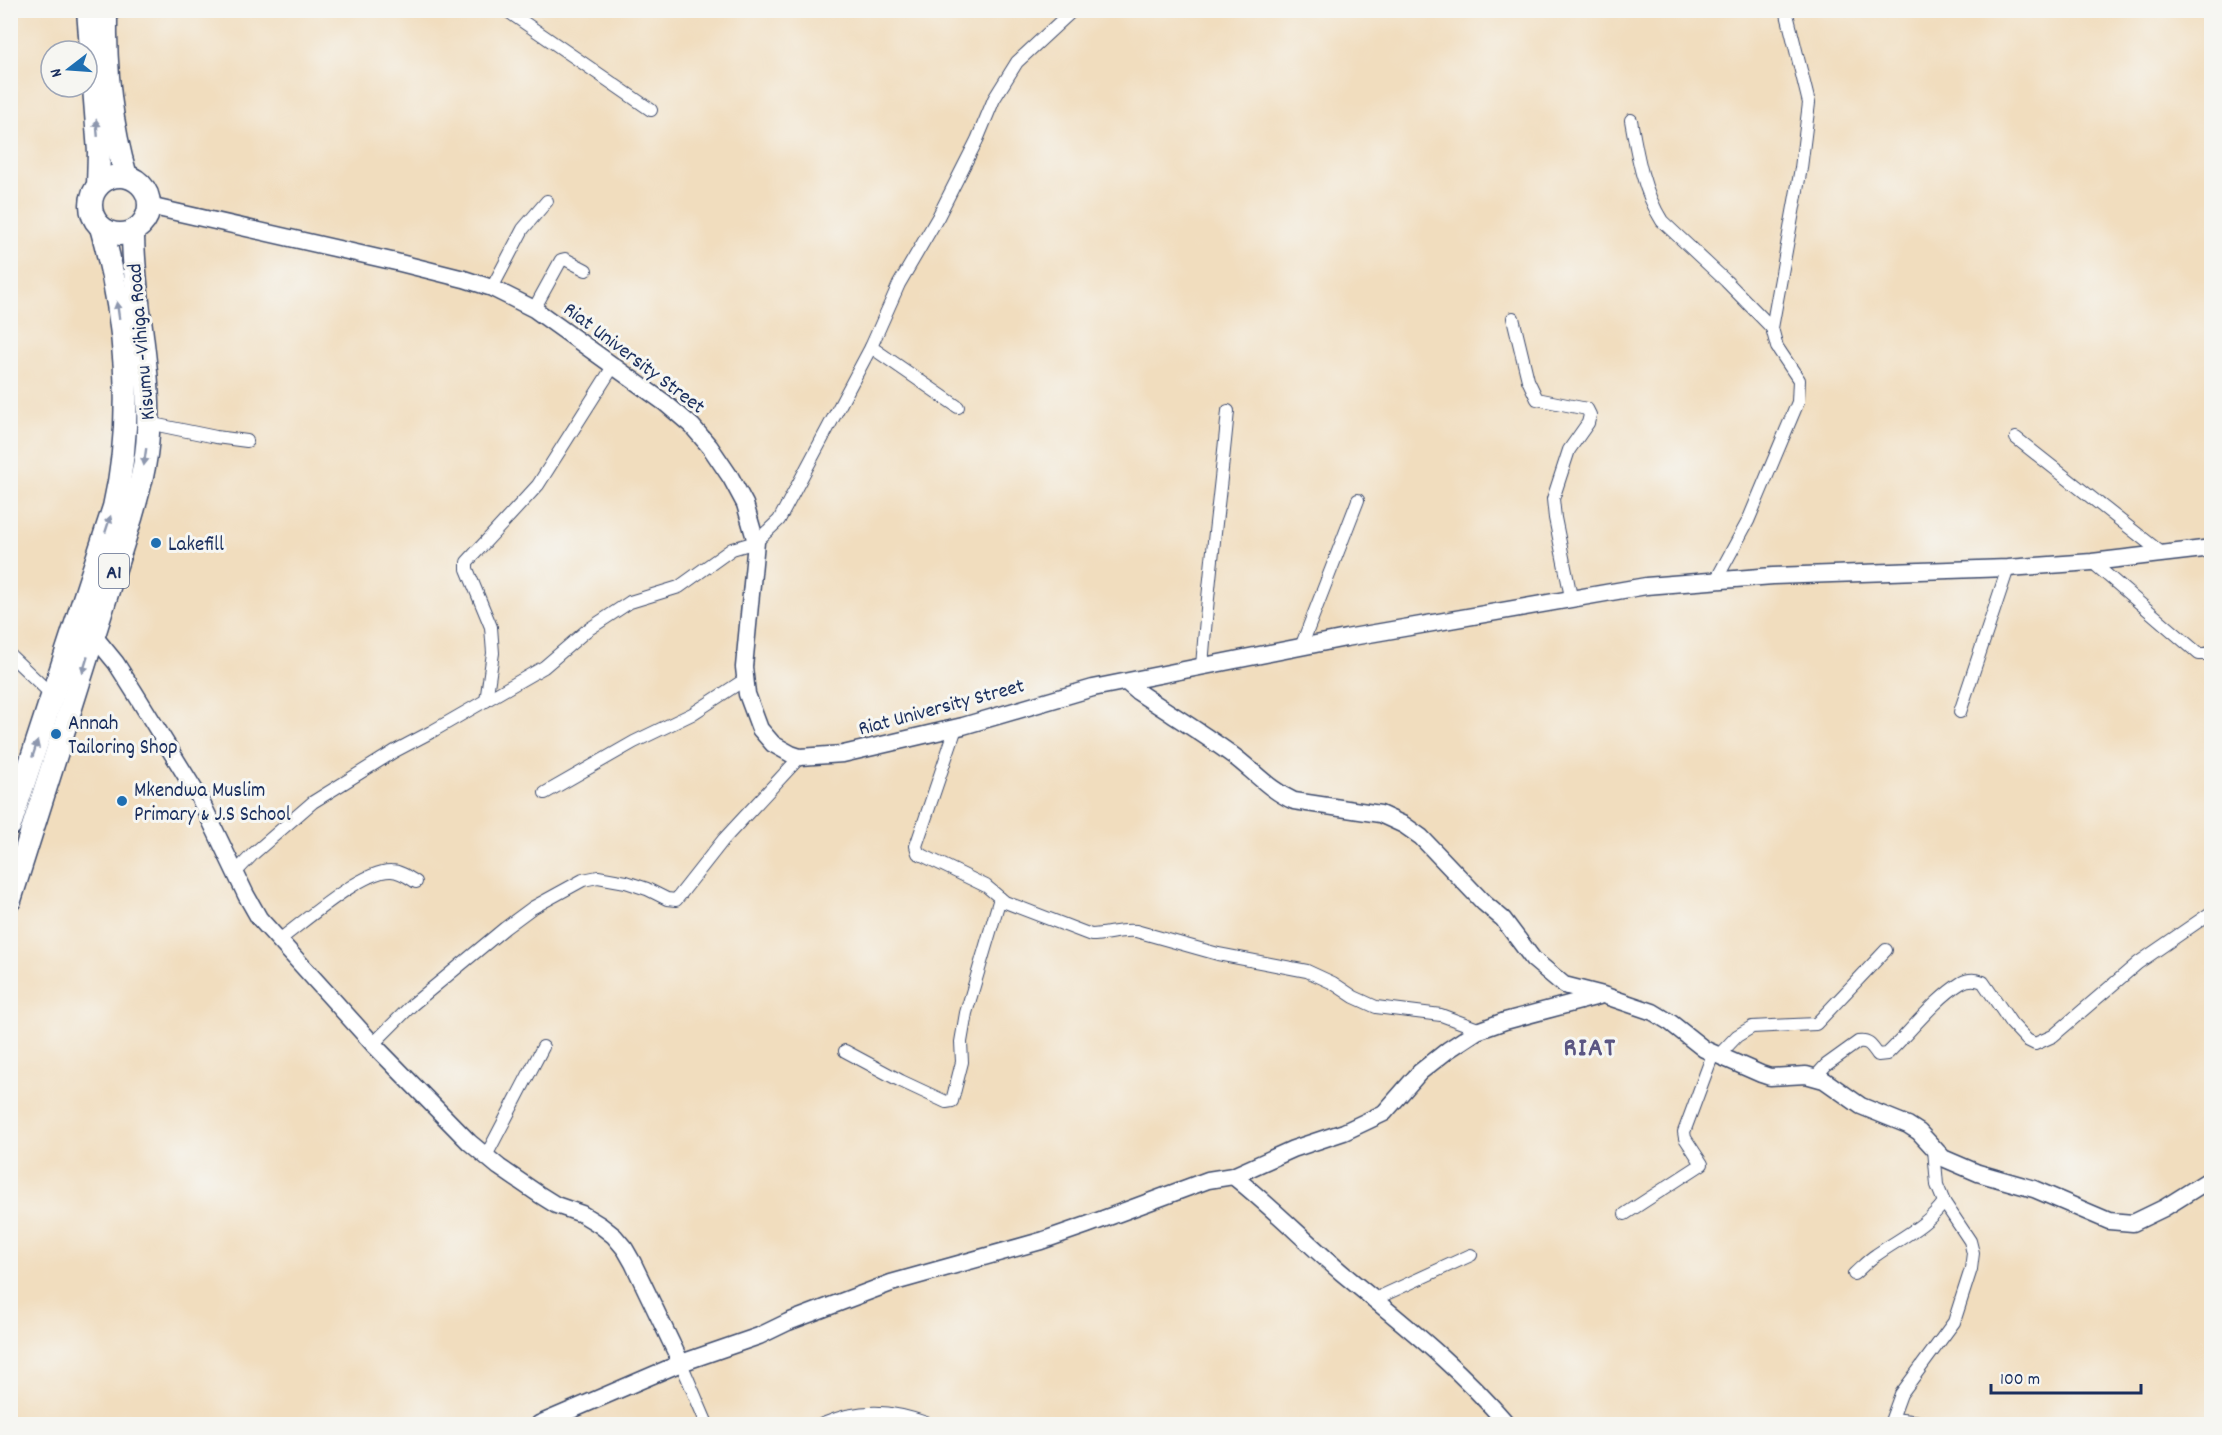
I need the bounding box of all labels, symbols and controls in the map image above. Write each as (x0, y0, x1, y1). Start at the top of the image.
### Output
north arrow (39, 39, 99, 99)
text: N (45, 65, 69, 80)
one-way arrow (92, 118, 101, 137)
street label: Kisumu -Vihiga Road (121, 262, 165, 421)
street label: Riat University Street (556, 296, 711, 423)
one-way arrow (113, 300, 122, 319)
one-way arrow (140, 448, 150, 467)
one-way arrow (104, 515, 114, 533)
place label: Lakefill (168, 531, 224, 561)
marker: Lakefill (149, 536, 163, 550)
road number: A1 (99, 554, 129, 588)
one-way arrow (80, 656, 89, 674)
street label: Riat University Street (855, 672, 1028, 745)
place label: Annah Tailoring Shop (68, 710, 178, 764)
marker: Annah Tailoring Shop (49, 727, 63, 741)
one-way arrow (31, 740, 40, 758)
place label: Mkendwa Muslim Primary & J.S School (134, 777, 291, 831)
marker: Mkendwa Muslim Primary & J.S School (115, 794, 129, 808)
district label: RIAT (1563, 1030, 1617, 1069)
scale bar (1991, 1357, 2141, 1395)
text: 100 m (2000, 1368, 2040, 1393)

